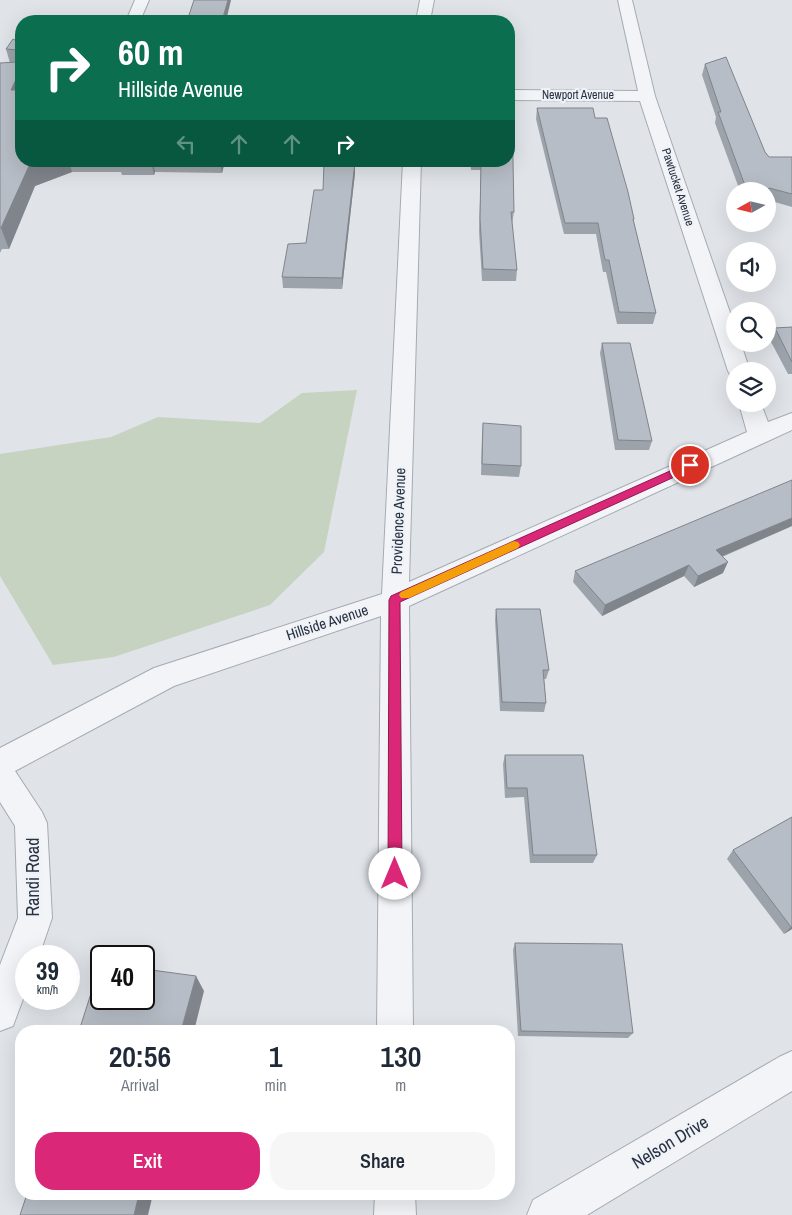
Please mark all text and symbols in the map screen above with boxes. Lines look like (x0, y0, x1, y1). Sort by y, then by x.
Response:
text: 60 m (118, 29, 183, 76)
icon: right (35, 35, 100, 100)
text: Hillside Avenue (118, 74, 243, 104)
street label: Newport Avenue (542, 87, 614, 103)
icon: left (172, 130, 200, 158)
icon: ahead (225, 130, 253, 158)
icon: ahead (278, 130, 306, 158)
icon: right (331, 130, 359, 158)
street label: Pawtucket Avenue (658, 146, 698, 228)
north arrow (726, 182, 776, 232)
map controls (726, 182, 776, 412)
button: sound (726, 242, 776, 292)
button: search (726, 302, 776, 352)
button: layers (726, 362, 776, 412)
pin (669, 444, 711, 486)
icon: arrive (676, 451, 704, 479)
street label: Providence Avenue (386, 467, 410, 575)
street label: Hillside Avenue (283, 599, 371, 645)
street label: Randi Road (20, 838, 45, 916)
position arrow (368, 847, 420, 899)
speed limit sign: 40 (90, 945, 155, 1010)
text: 39 (36, 954, 59, 988)
text: km/h (37, 982, 58, 998)
text: 20:56 (109, 1036, 171, 1076)
text: 1 (269, 1036, 283, 1076)
text: 130 (380, 1036, 421, 1076)
text: Arrival (121, 1074, 159, 1096)
text: min (265, 1074, 287, 1096)
text: m (395, 1074, 406, 1096)
street label: Nelson Drive (627, 1109, 713, 1175)
button: Exit (35, 1132, 260, 1190)
button: Share (270, 1132, 495, 1190)

